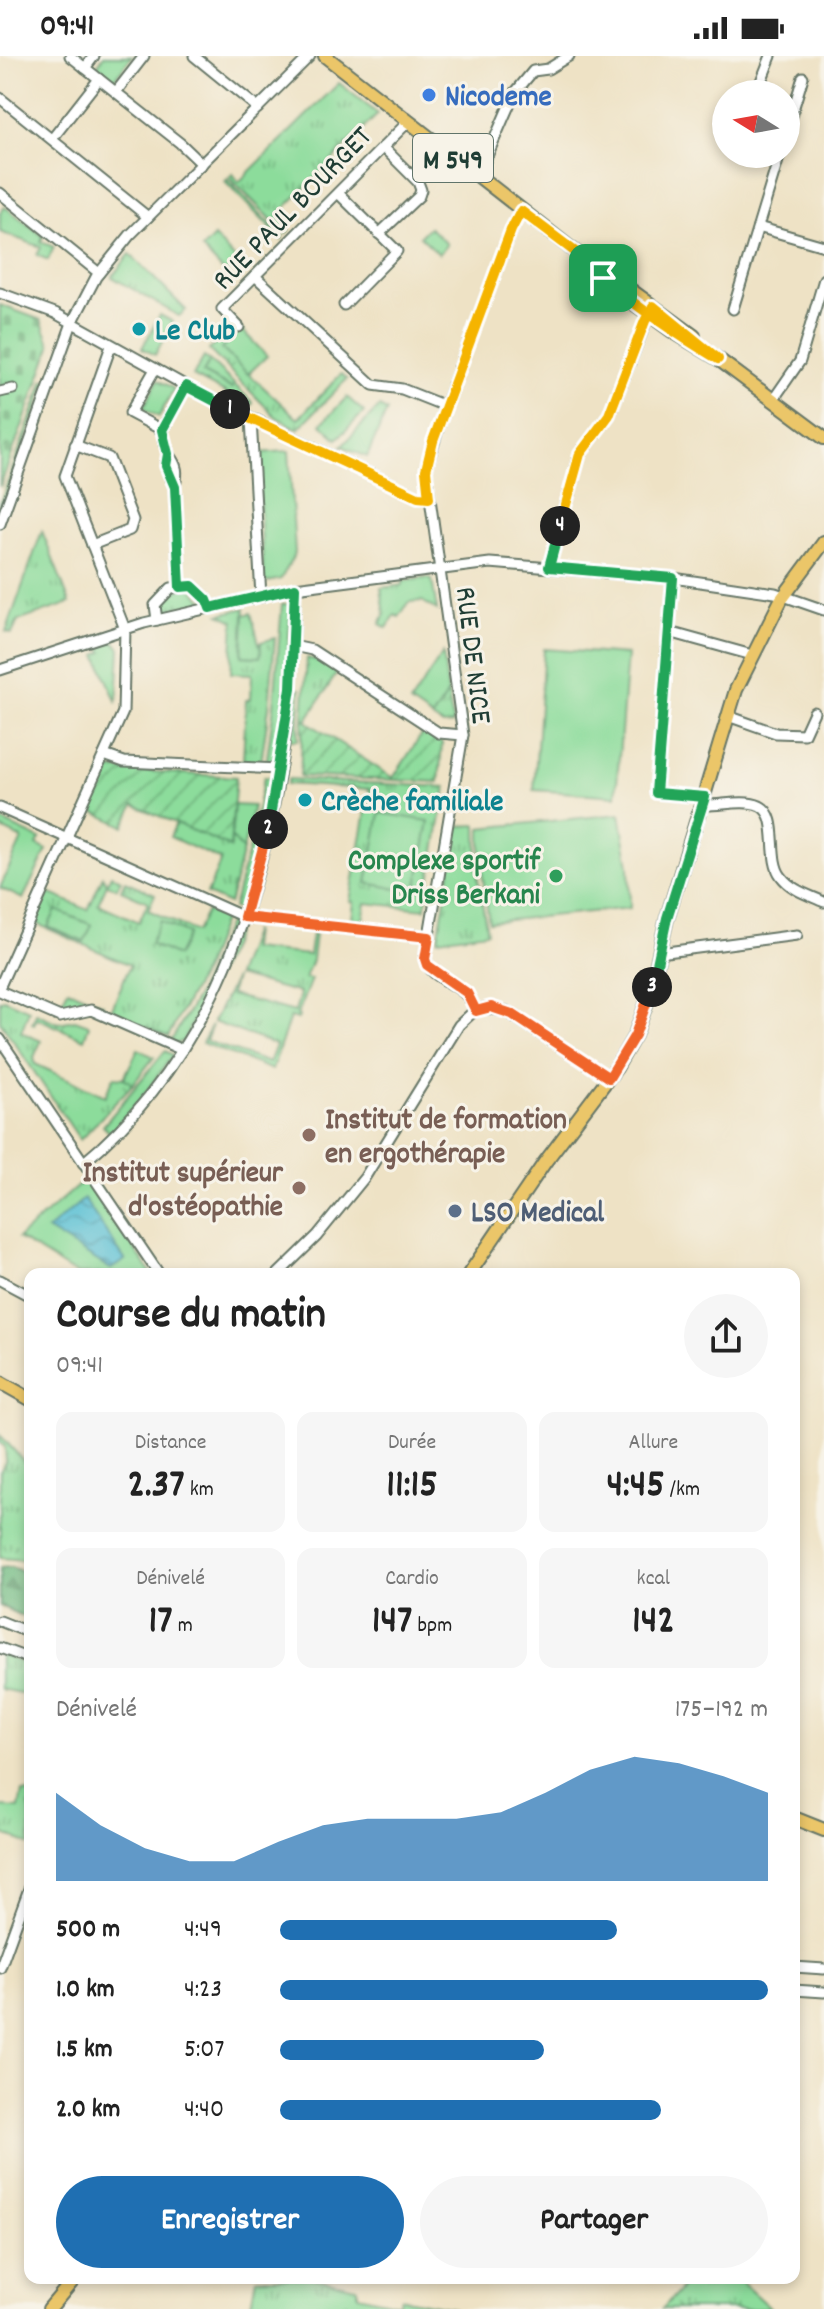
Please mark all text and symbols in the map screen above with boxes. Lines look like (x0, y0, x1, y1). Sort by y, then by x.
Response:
text: 09:41 (40, 7, 94, 50)
place label: Nicodeme (445, 78, 552, 121)
north arrow (712, 80, 800, 168)
map controls (712, 80, 800, 168)
marker: Nicodeme (420, 86, 438, 104)
street label: RUE PAUL BOURGET (204, 118, 384, 302)
road number: M 549 (413, 134, 493, 182)
pin (569, 244, 637, 312)
icon: arrive (581, 256, 625, 300)
place label: Le Club (155, 312, 235, 355)
marker: Le Club (130, 320, 148, 338)
pin: 1 (210, 389, 250, 429)
text: 1 (228, 393, 232, 424)
pin: 4 (540, 506, 580, 546)
text: 4 (555, 510, 565, 541)
street label: RUE DE NICE (441, 584, 500, 727)
place label: Crèche familiale (321, 783, 504, 826)
marker: Crèche familiale (296, 791, 314, 809)
pin: 2 (248, 809, 288, 849)
text: 2 (263, 813, 273, 844)
place label: Complexe sportif Driss Berkani (348, 842, 541, 919)
marker: Complexe sportif Driss Berkani (547, 867, 565, 885)
pin: 3 (632, 967, 672, 1007)
text: 3 (647, 971, 657, 1002)
place label: Institut de formation en ergothérapie (325, 1101, 567, 1178)
marker: Institut de formation en ergothérapie (300, 1126, 318, 1144)
place label: Institut supérieur d'ostéopathie (83, 1154, 284, 1231)
marker: Institut supérieur d'ostéopathie (290, 1179, 308, 1197)
place label: LSO Medical (471, 1194, 605, 1237)
marker: LSO Medical (446, 1202, 464, 1220)
text: Course du matin (56, 1286, 326, 1349)
button: share (684, 1294, 768, 1378)
text: 09:41 (56, 1348, 103, 1385)
text: Distance (135, 1428, 207, 1459)
text: Durée (388, 1428, 436, 1459)
text: Allure (628, 1428, 678, 1459)
text: 2.37 (127, 1459, 185, 1516)
text: 11:15 (386, 1459, 438, 1516)
text: 4:45 (606, 1459, 665, 1516)
text: km (185, 1475, 214, 1506)
text: /km (665, 1475, 700, 1506)
text: Dénivelé (136, 1564, 205, 1595)
text: Cardio (385, 1564, 439, 1595)
text: kcal (637, 1564, 670, 1595)
text: 17 (149, 1595, 173, 1652)
text: 147 (372, 1595, 412, 1652)
text: 142 (632, 1595, 675, 1652)
text: m (173, 1611, 193, 1642)
text: bpm (412, 1611, 452, 1642)
text: Dénivelé (56, 1692, 137, 1729)
text: 175–192 m (675, 1692, 768, 1729)
text: 500 m (56, 1912, 120, 1949)
text: 4:49 (184, 1912, 222, 1949)
text: 1.0 km (56, 1972, 115, 2009)
text: 4:23 (184, 1972, 222, 2009)
text: 1.5 km (56, 2032, 113, 2069)
text: 5:07 (184, 2032, 224, 2069)
text: 2.0 km (56, 2092, 120, 2129)
text: 4:40 (184, 2092, 224, 2129)
button: Enregistrer (56, 2176, 404, 2268)
button: Partager (420, 2176, 768, 2268)

